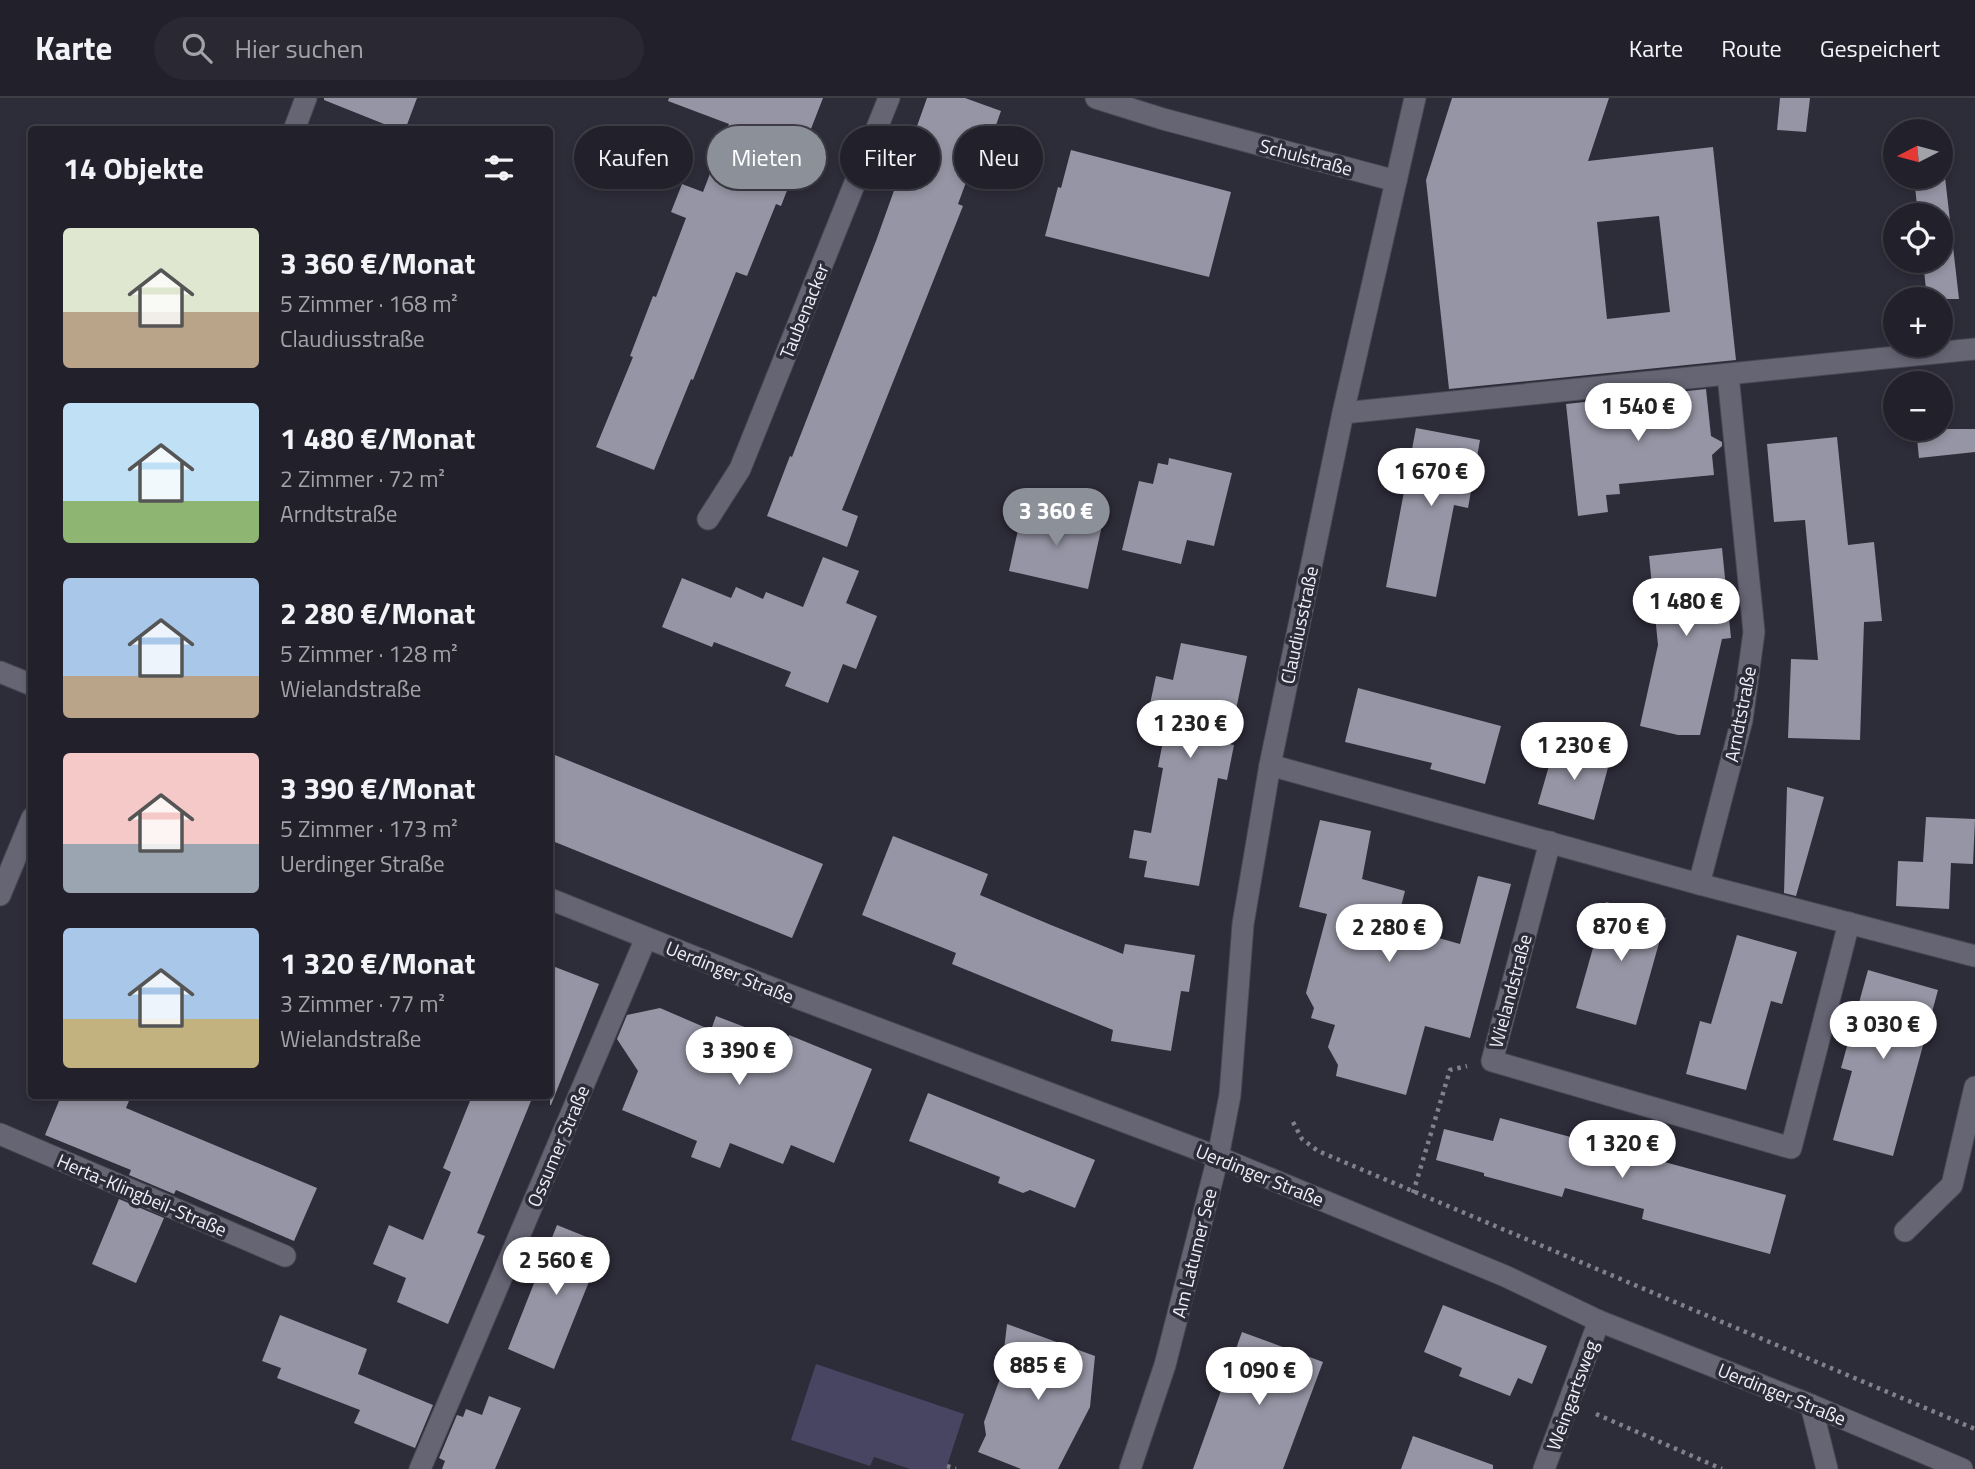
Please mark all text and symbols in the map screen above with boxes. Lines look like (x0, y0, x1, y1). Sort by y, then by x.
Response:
search box (154, 17, 644, 80)
text: Karte (35, 23, 112, 73)
icon: search (178, 29, 216, 67)
text: Hier suchen (234, 29, 364, 68)
text: Karte (1629, 30, 1683, 66)
text: Route (1721, 30, 1782, 66)
text: Gespeichert (1820, 30, 1940, 66)
north arrow (1883, 119, 1953, 189)
map controls (1883, 119, 1953, 441)
chip: Kaufen (574, 126, 693, 189)
chip: Mieten (707, 126, 826, 189)
chip: Filter (840, 126, 940, 189)
chip: Neu (954, 126, 1043, 189)
street label: Schulstraße (1256, 130, 1356, 183)
text: 14 Objekte (63, 145, 204, 191)
icon: filters (480, 149, 518, 187)
button: locate (1883, 203, 1953, 273)
text: 3 360 €/Monat (280, 240, 476, 286)
icon: home (119, 256, 203, 340)
street label: Taubenacker (771, 258, 836, 363)
text: 5 Zimmer · 168 m² (280, 286, 458, 321)
button: + (1883, 287, 1953, 357)
text: Claudiusstraße (280, 321, 425, 356)
button: − (1883, 371, 1953, 441)
pin: 1 540 € (1573, 384, 1703, 443)
text: 1 540 € (1601, 388, 1675, 423)
text: 1 480 €/Monat (280, 415, 476, 461)
icon: home (119, 431, 203, 515)
pin: 1 670 € (1366, 448, 1496, 508)
text: 1 670 € (1394, 453, 1468, 488)
text: 2 Zimmer · 72 m² (280, 461, 445, 496)
pin: 3 360 € (991, 489, 1121, 548)
text: 3 360 € (1019, 493, 1093, 528)
text: Arndtstraße (280, 496, 397, 531)
street label: Claudiusstraße (1272, 563, 1325, 686)
pin: 1 480 € (1621, 578, 1751, 638)
text: 1 480 € (1649, 583, 1723, 618)
text: 2 280 €/Monat (280, 590, 476, 636)
icon: home (119, 606, 203, 690)
text: 5 Zimmer · 128 m² (280, 636, 458, 671)
street label: Arndtstraße (1716, 664, 1763, 764)
text: Wielandstraße (280, 671, 421, 706)
pin: 1 230 € (1125, 700, 1255, 760)
text: 1 230 € (1153, 705, 1227, 740)
pin: 1 230 € (1509, 722, 1639, 782)
text: 1 230 € (1537, 727, 1611, 762)
text: 3 390 €/Monat (280, 765, 476, 811)
icon: home (119, 781, 203, 865)
text: 5 Zimmer · 173 m² (280, 811, 458, 846)
text: Uerdinger Straße (280, 846, 445, 881)
pin: 2 280 € (1324, 904, 1454, 964)
pin: 870 € (1572, 904, 1670, 963)
text: 870 € (1593, 908, 1649, 943)
text: 2 280 € (1352, 909, 1426, 944)
street label: Wielandstraße (1480, 931, 1539, 1051)
street label: Uerdinger Straße (662, 933, 799, 1010)
text: 1 320 €/Monat (280, 940, 476, 986)
icon: home (119, 956, 203, 1040)
text: 3 Zimmer · 77 m² (280, 986, 445, 1021)
pin: 3 030 € (1818, 1002, 1948, 1061)
text: 3 030 € (1846, 1006, 1920, 1041)
text: Wielandstraße (280, 1021, 421, 1056)
pin: 3 390 € (674, 1028, 804, 1087)
text: 3 390 € (702, 1032, 776, 1067)
street label: Ossumer Straße (519, 1080, 596, 1211)
pin: 1 320 € (1557, 1121, 1687, 1180)
text: 1 320 € (1585, 1125, 1659, 1160)
street label: Uerdinger Straße (1192, 1136, 1329, 1213)
street label: Herta-Klingbeil-Straße (53, 1146, 232, 1243)
street label: Am Latumer See (1163, 1185, 1224, 1321)
pin: 2 560 € (491, 1238, 621, 1297)
text: 2 560 € (519, 1242, 593, 1277)
street label: Weingartsweg (1538, 1335, 1605, 1454)
pin: 885 € (989, 1342, 1087, 1402)
text: 885 € (1010, 1347, 1066, 1382)
pin: 1 090 € (1194, 1348, 1324, 1407)
text: 1 090 € (1222, 1352, 1296, 1387)
street label: Uerdinger Straße (1714, 1355, 1851, 1432)

